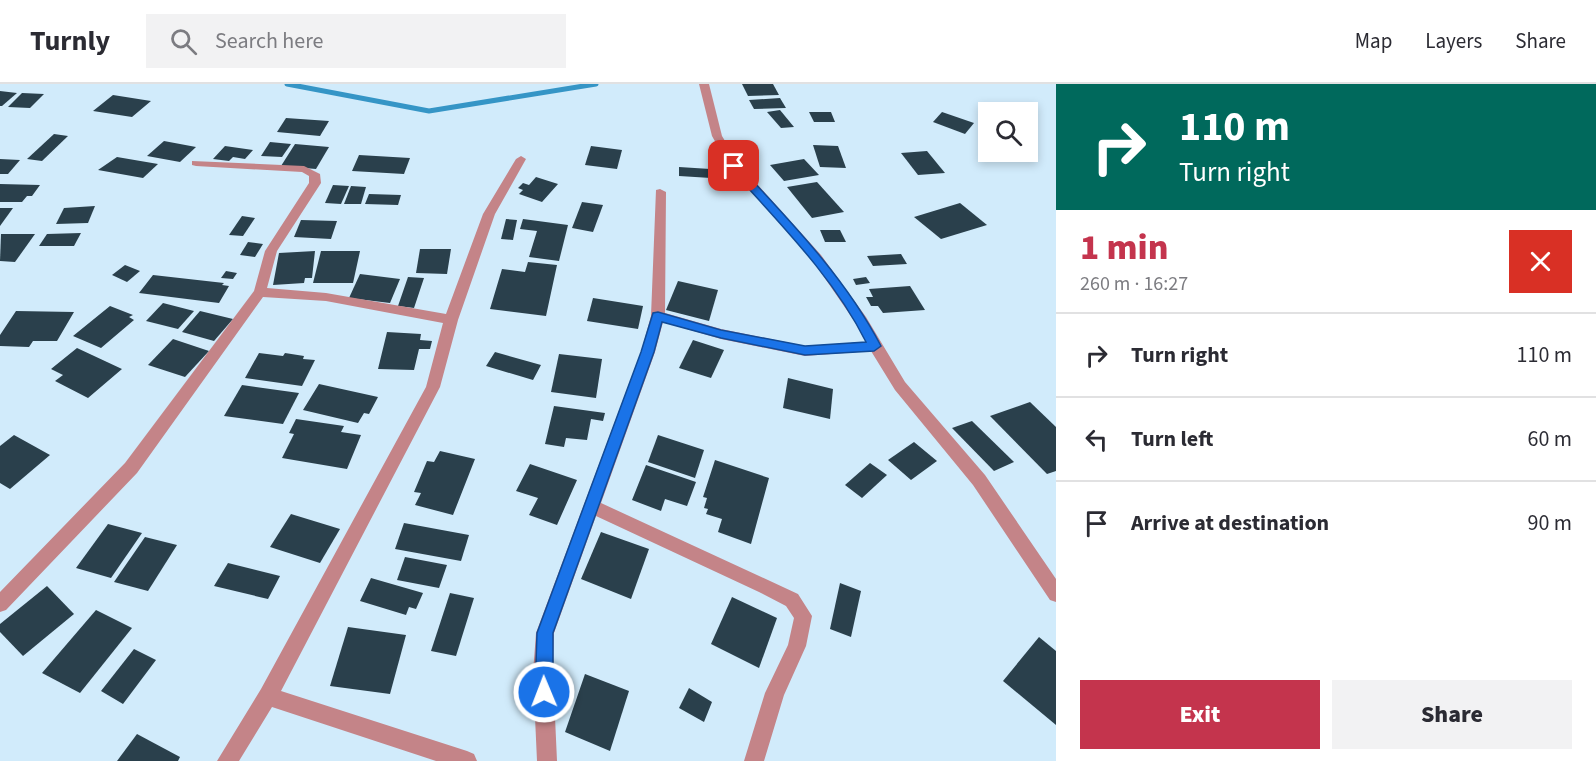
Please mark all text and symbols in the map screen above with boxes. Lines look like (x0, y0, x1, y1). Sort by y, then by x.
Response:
search box (146, 14, 566, 68)
text: Turnly (30, 21, 110, 61)
icon: search (167, 25, 200, 58)
text: Search here (215, 25, 324, 57)
text: Map (1355, 26, 1392, 56)
text: Layers (1425, 26, 1482, 56)
text: Share (1515, 26, 1566, 56)
text: 110 m (1179, 97, 1290, 157)
map controls (978, 102, 1038, 162)
button: search (978, 102, 1038, 162)
icon: right (1080, 108, 1158, 186)
pin (708, 140, 759, 191)
icon: arrive (717, 149, 750, 182)
text: Turn right (1179, 153, 1290, 192)
text: 1 min (1080, 222, 1168, 273)
button: close (1509, 230, 1572, 293)
text: 260 m · 16:27 (1080, 270, 1188, 298)
icon: right (1080, 339, 1113, 372)
text: Turn right (1131, 339, 1228, 371)
text: 110 m (1517, 339, 1572, 371)
icon: left (1080, 423, 1113, 456)
text: Turn left (1131, 423, 1213, 455)
text: 60 m (1527, 423, 1572, 455)
icon: arrive (1080, 507, 1113, 540)
text: Arrive at destination (1131, 507, 1329, 539)
text: 90 m (1527, 507, 1572, 539)
position arrow (512, 660, 576, 724)
button: Exit (1080, 680, 1320, 749)
button: Share (1332, 680, 1572, 749)

